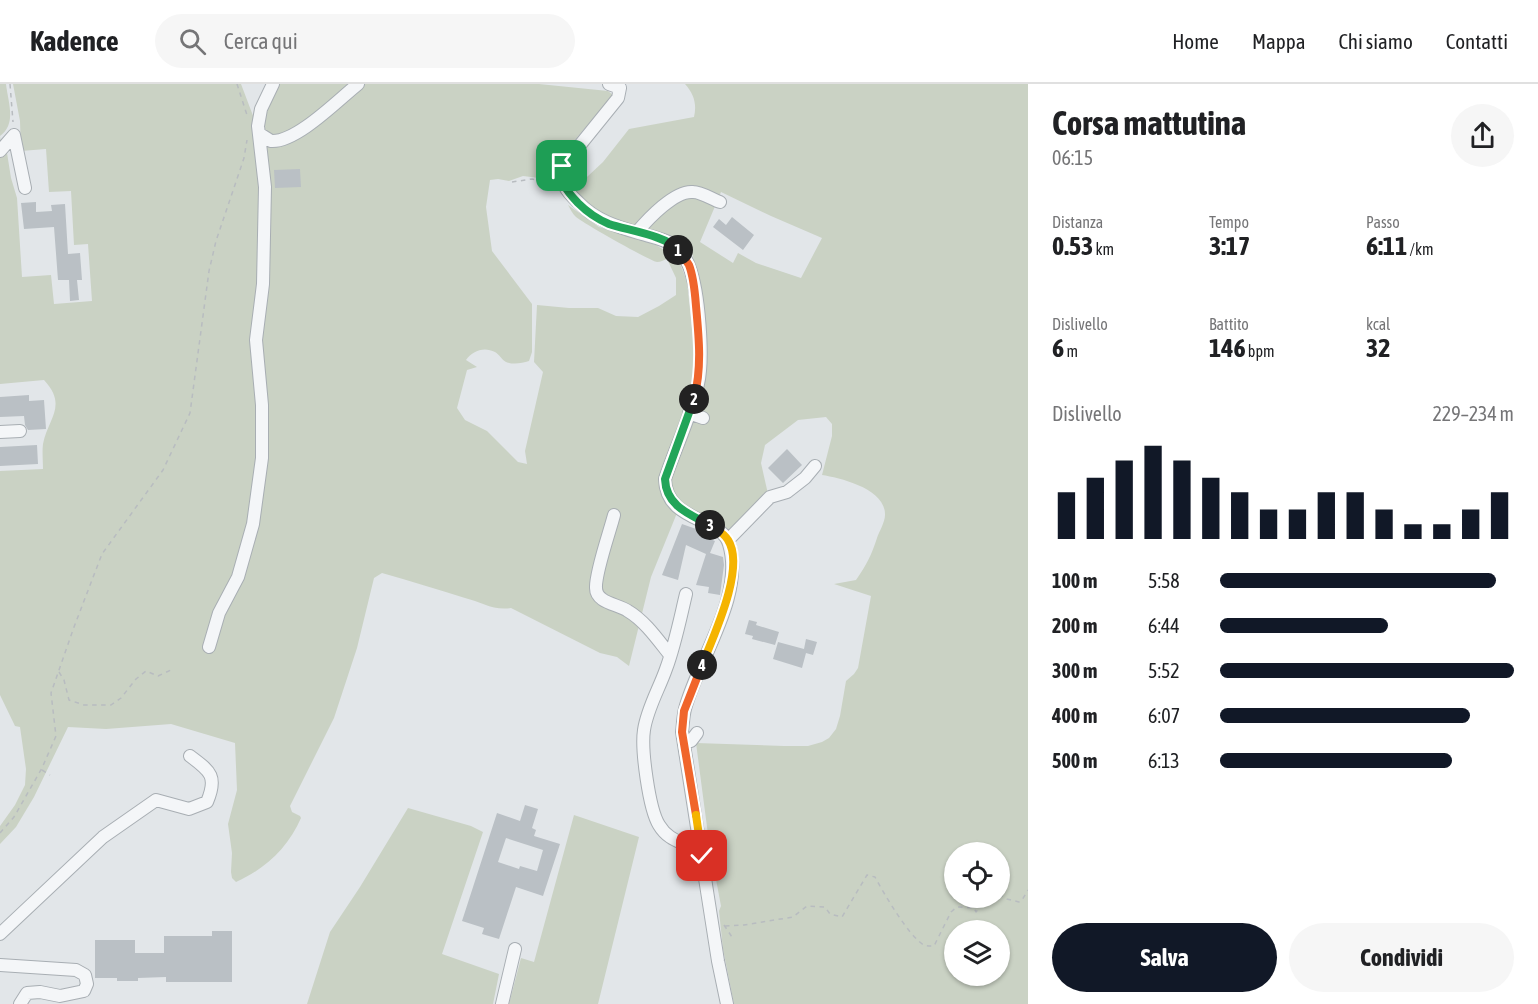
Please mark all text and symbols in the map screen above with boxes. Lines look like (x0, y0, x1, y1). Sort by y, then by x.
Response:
search box (155, 14, 575, 68)
text: Kadence (30, 25, 119, 57)
icon: search (176, 25, 209, 58)
text: Cerca qui (224, 28, 298, 54)
text: Home (1172, 29, 1219, 53)
text: Mappa (1252, 29, 1305, 53)
text: Chi siamo (1338, 29, 1413, 53)
text: Contatti (1446, 29, 1508, 53)
text: Corsa mattutina (1052, 104, 1246, 142)
button: share (1451, 104, 1514, 167)
pin (536, 140, 587, 191)
text: 06:15 (1052, 146, 1093, 169)
icon: arrive (545, 149, 578, 182)
text: Distanza (1052, 213, 1103, 231)
text: Tempo (1209, 213, 1249, 231)
text: Passo (1366, 213, 1400, 231)
text: 0.53 (1052, 231, 1093, 261)
text: 3:17 (1209, 231, 1250, 261)
text: 6:11 (1366, 231, 1407, 261)
pin: 1 (663, 235, 693, 265)
text: km (1093, 240, 1114, 258)
text: /km (1407, 240, 1433, 258)
text: 1 (674, 241, 682, 259)
text: Dislivello (1052, 315, 1108, 333)
text: Battito (1209, 315, 1249, 333)
text: kcal (1366, 315, 1390, 333)
text: 6 (1052, 333, 1064, 363)
text: 146 (1209, 333, 1246, 363)
text: 32 (1366, 333, 1390, 363)
text: m (1064, 342, 1078, 360)
text: bpm (1246, 342, 1275, 360)
pin: 2 (679, 384, 709, 414)
text: 2 (690, 390, 698, 408)
text: Dislivello (1052, 402, 1122, 425)
text: 229–234 m (1432, 402, 1514, 425)
pin: 3 (695, 510, 725, 540)
text: 3 (706, 516, 714, 534)
text: 100 m (1052, 569, 1097, 592)
text: 5:58 (1148, 569, 1180, 592)
text: 200 m (1052, 614, 1097, 637)
text: 6:44 (1148, 614, 1180, 637)
pin: 4 (687, 650, 717, 680)
text: 4 (698, 656, 706, 674)
text: 300 m (1052, 659, 1097, 682)
text: 5:52 (1148, 659, 1180, 682)
text: 400 m (1052, 704, 1097, 727)
text: 6:07 (1148, 704, 1180, 727)
text: 500 m (1052, 749, 1097, 772)
text: 6:13 (1148, 749, 1180, 772)
pin (676, 830, 727, 881)
icon: check (685, 839, 718, 872)
map controls (944, 842, 1010, 986)
button: locate (944, 842, 1010, 908)
button: layers (944, 920, 1010, 986)
button: Salva (1052, 923, 1277, 992)
button: Condividi (1289, 923, 1514, 992)

